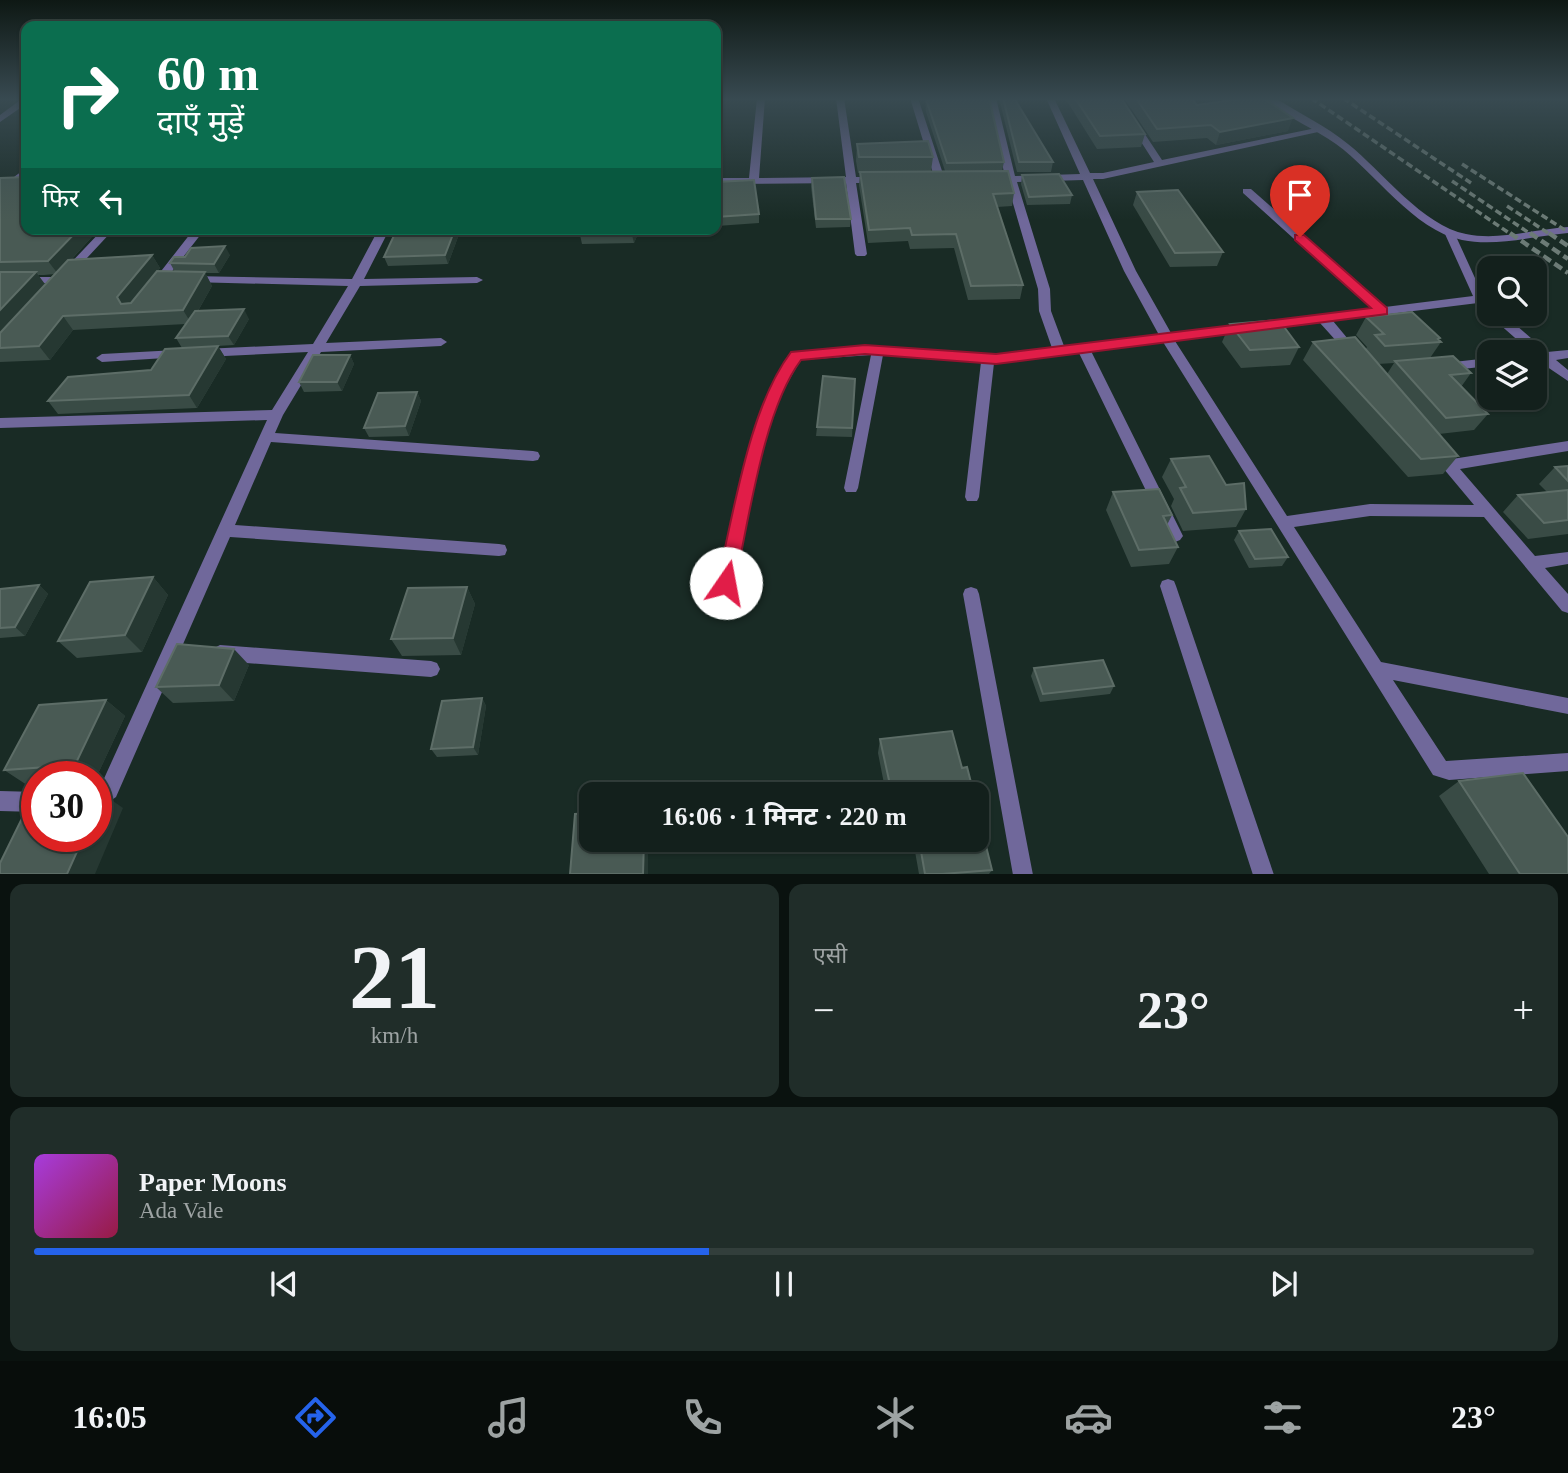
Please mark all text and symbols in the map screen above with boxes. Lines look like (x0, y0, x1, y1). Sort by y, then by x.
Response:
text: 60 m (157, 46, 259, 101)
icon: right (42, 49, 133, 140)
text: दाएँ मुड़ें (157, 104, 244, 140)
pin (1270, 165, 1330, 237)
icon: arrive (1281, 176, 1319, 214)
icon: left (93, 182, 131, 220)
text: फिर (42, 184, 79, 213)
map controls (1477, 256, 1547, 410)
button: search (1477, 256, 1547, 326)
button: layers (1477, 340, 1547, 410)
position arrow (689, 546, 763, 620)
speed limit sign: 30 (21, 761, 112, 852)
text: 16:06 · 1 मिनट · 220 m (661, 802, 907, 831)
text: 21 (349, 927, 440, 1028)
text: एसी (813, 943, 847, 968)
text: 23° (1137, 982, 1210, 1039)
text: − (813, 989, 834, 1031)
text: + (1513, 989, 1534, 1031)
text: km/h (371, 1023, 418, 1048)
text: Paper Moons (139, 1168, 287, 1197)
text: Ada Vale (139, 1198, 224, 1223)
icon: previous (265, 1265, 303, 1303)
icon: pause (765, 1265, 803, 1303)
icon: next (1265, 1265, 1303, 1303)
icon: directions (291, 1393, 340, 1442)
icon: music (484, 1393, 533, 1442)
icon: phone (678, 1393, 727, 1442)
icon: climate (871, 1393, 920, 1442)
icon: car (1064, 1393, 1113, 1442)
icon: filters (1258, 1393, 1307, 1442)
text: 16:05 (72, 1399, 147, 1435)
text: 23° (1451, 1399, 1496, 1435)

